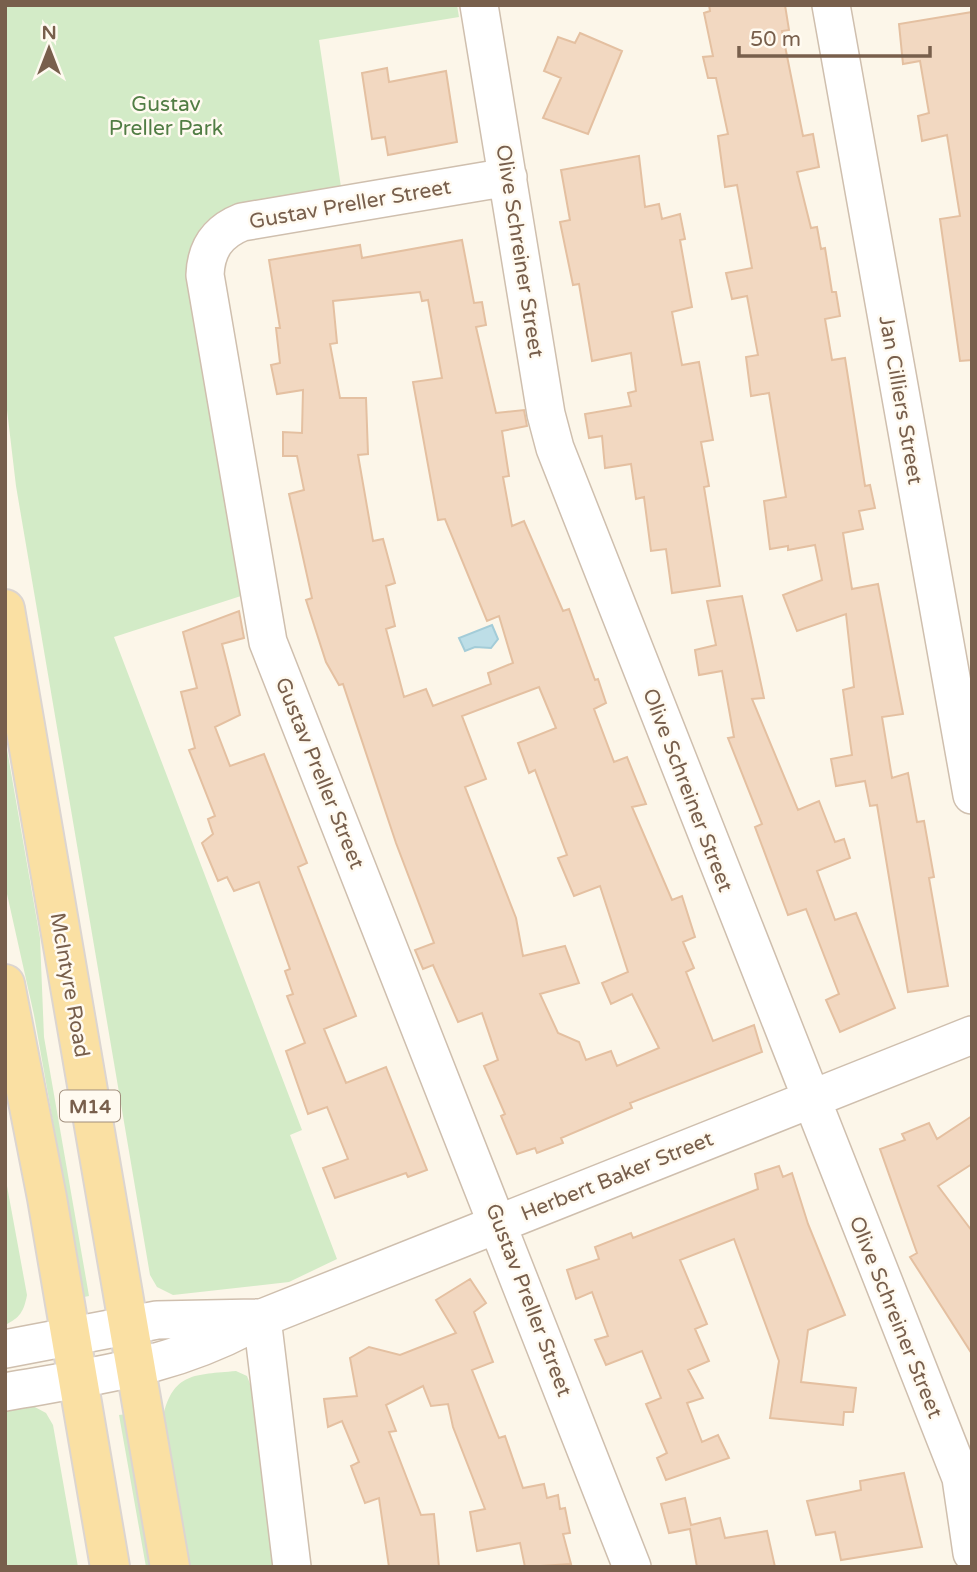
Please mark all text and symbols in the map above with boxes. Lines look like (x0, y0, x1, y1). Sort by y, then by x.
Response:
north arrow (14, 14, 84, 84)
scale bar (739, 14, 930, 58)
text: N (41, 22, 57, 44)
text: 50 m (750, 27, 801, 52)
park label: Gustav Preller Park (109, 92, 223, 141)
street label: Olive Schreiner Street (490, 143, 549, 360)
street label: Gustav Preller Street (247, 174, 453, 235)
street label: Jan Cilliers Street (873, 314, 928, 486)
street label: Gustav Preller Street (270, 674, 369, 873)
street label: Olive Schreiner Street (637, 685, 738, 895)
street label: McIntyre Road (44, 911, 95, 1059)
road number: M14 (60, 1090, 120, 1122)
street label: Herbert Baker Street (517, 1126, 717, 1226)
street label: Gustav Preller Street (480, 1200, 577, 1400)
street label: Olive Schreiner Street (844, 1213, 948, 1422)

